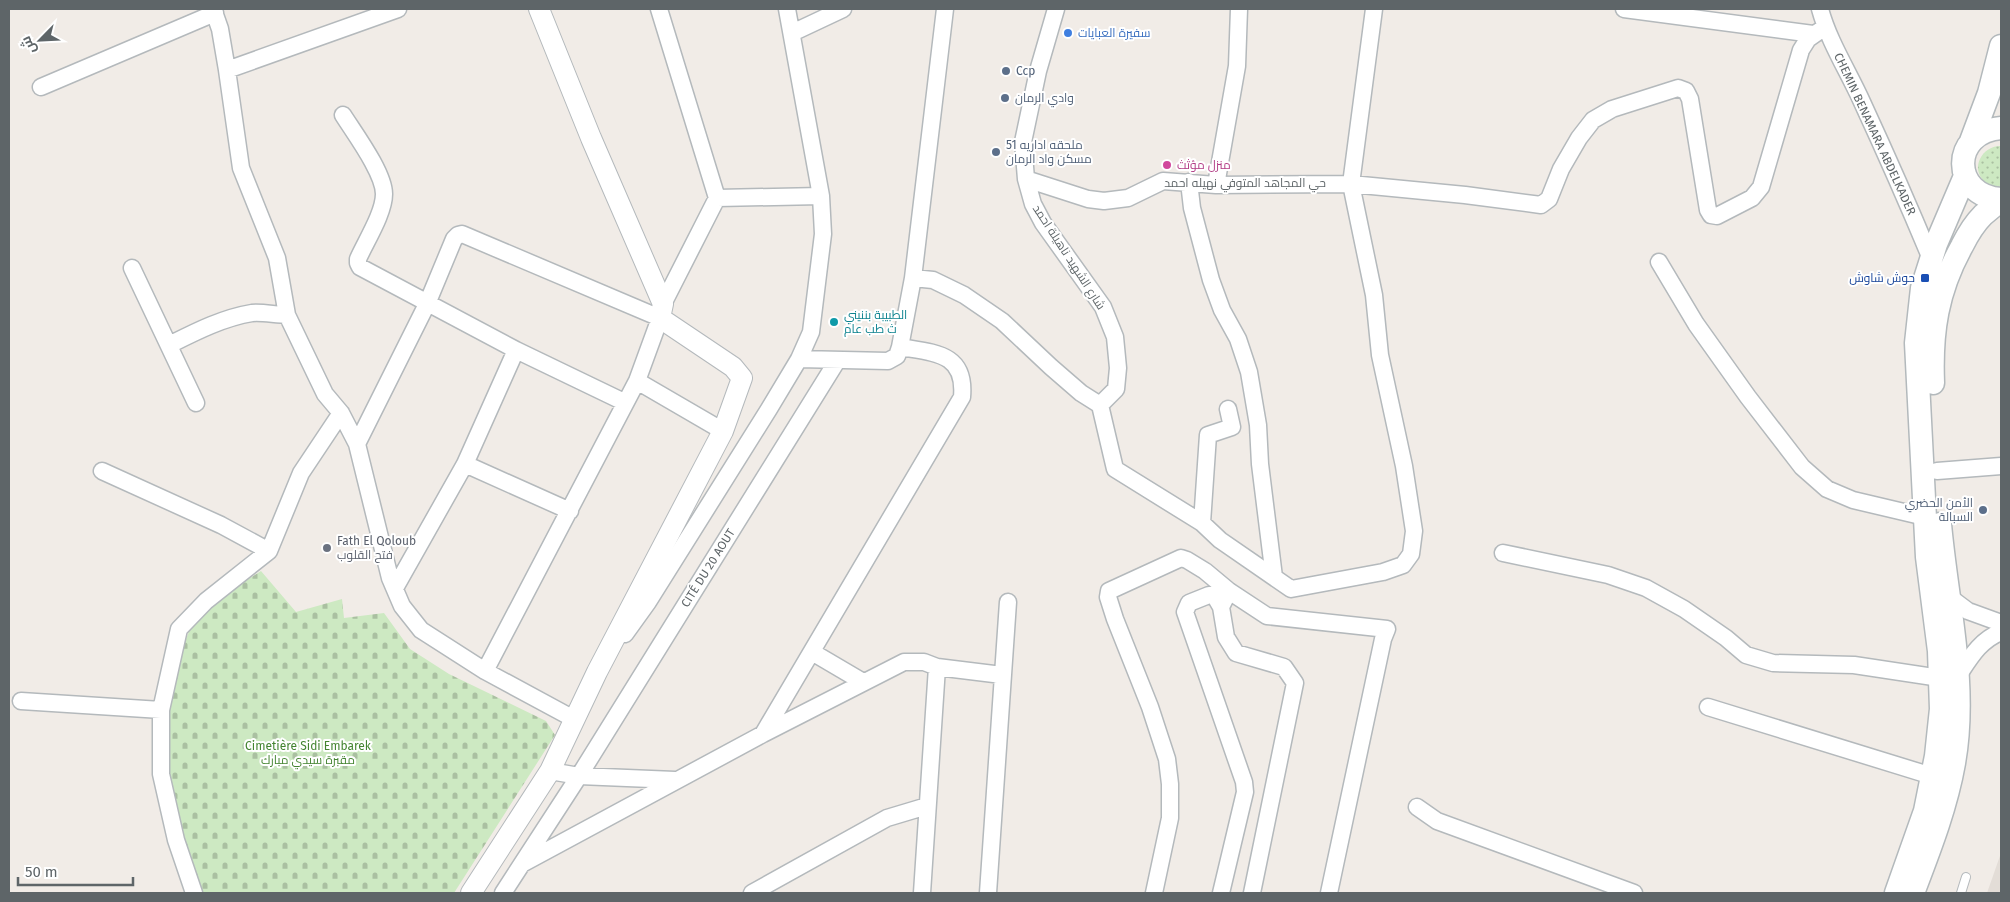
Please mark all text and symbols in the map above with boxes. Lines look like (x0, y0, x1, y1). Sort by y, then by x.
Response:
north arrow (15, 15, 65, 65)
place label: سفيرة العبايات (1078, 26, 1150, 40)
marker: سفيرة العبايات (1062, 27, 1074, 39)
text: ش (17, 33, 40, 57)
street label: CHEMIN BENAMARA ABDELKADER (1831, 51, 1919, 217)
place label: Ccp (1016, 64, 1035, 78)
marker: Ccp (1000, 65, 1012, 77)
place label: وادي الرمان (1015, 91, 1074, 108)
marker: وادي الرمان (999, 92, 1011, 104)
place label: ملحقه اداريه 51 مسكن واد الرمان (1006, 138, 1092, 166)
marker: ملحقه اداريه 51 مسكن واد الرمان (990, 146, 1002, 158)
place label: منزل مؤثث (1177, 158, 1231, 172)
marker: منزل مؤثث (1161, 159, 1173, 171)
street label: حي المجاهد المتوفي نهيله احمد (1164, 176, 1326, 193)
street label: شارع الشهيد ناهيلة احمد (1029, 202, 1108, 313)
place label: حوش شاوش (1849, 271, 1915, 285)
marker: حوش شاوش (1919, 272, 1931, 284)
place label: الطبيبة بننيني ث طب عام (844, 308, 907, 337)
marker: الطبيبة بننيني ث طب عام (828, 316, 840, 328)
place label: الأمن الحضري السبالة (1905, 496, 1973, 524)
marker: الأمن الحضري السبالة (1977, 504, 1989, 516)
street label: CITÉ DU 20 AOUT (677, 525, 738, 610)
place label: Fath El Qoloub فتح القلوب (337, 534, 416, 563)
marker: Fath El Qoloub فتح القلوب (321, 542, 333, 554)
park label: Cimetière Sidi Embarek مقبرة سيدي مبارك (245, 739, 372, 770)
scale bar (18, 854, 132, 886)
text: 50 m (25, 863, 58, 881)

